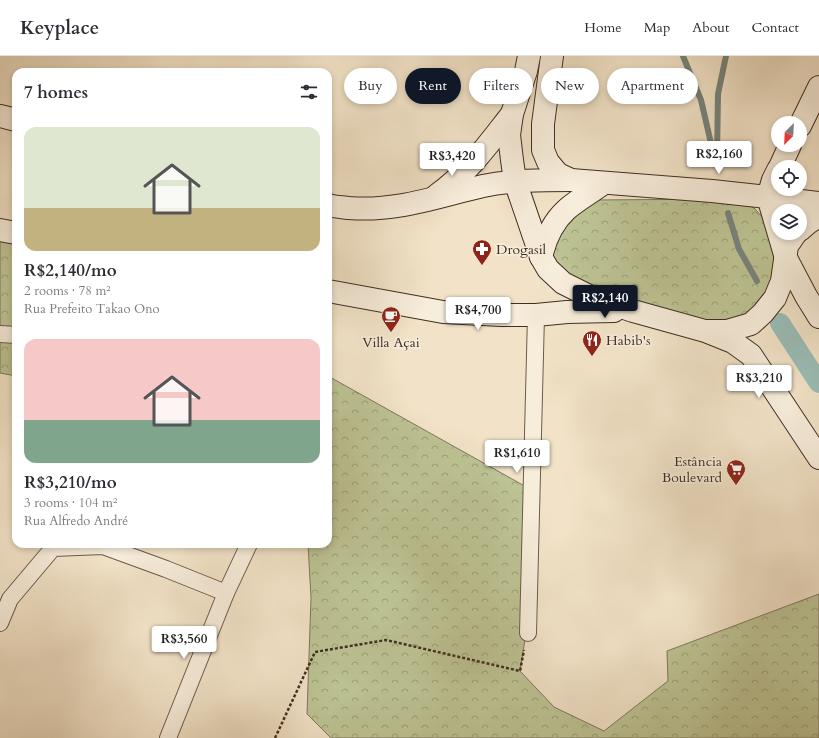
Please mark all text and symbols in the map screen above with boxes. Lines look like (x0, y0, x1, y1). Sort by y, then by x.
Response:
text: Keyplace (20, 15, 99, 41)
text: Home (584, 18, 622, 37)
text: Map (644, 18, 670, 37)
text: About (692, 18, 729, 37)
text: Contact (751, 18, 799, 37)
chip: Buy (344, 68, 397, 104)
chip: Rent (405, 68, 461, 104)
chip: Filters (469, 68, 533, 104)
chip: New (541, 68, 599, 104)
chip: Apartment (607, 68, 698, 104)
text: 7 homes (24, 81, 88, 104)
icon: filters (298, 81, 320, 103)
north arrow (771, 116, 807, 152)
map controls (771, 116, 807, 240)
pin: R$2,160 (682, 141, 756, 175)
pin: R$3,420 (415, 143, 489, 177)
text: R$2,160 (696, 145, 742, 163)
text: R$3,420 (429, 147, 475, 165)
icon: home (136, 153, 208, 225)
button: locate (771, 160, 807, 196)
button: layers (771, 204, 807, 240)
pharmacy icon: Drogasil (471, 238, 493, 266)
place label: Drogasil (496, 240, 547, 259)
text: R$2,140/mo (24, 259, 117, 282)
text: 2 rooms · 78 m² (24, 282, 111, 300)
pin: R$2,140 (568, 285, 642, 319)
text: R$2,140 (582, 289, 628, 307)
pin: R$4,700 (441, 297, 515, 331)
text: Rua Prefeito Takao Ono (24, 300, 160, 318)
text: R$4,700 (455, 301, 501, 319)
cafe icon: Villa Açai (380, 305, 402, 333)
restaurant icon: Habib's (581, 329, 603, 357)
place label: Habib's (606, 331, 651, 350)
place label: Villa Açai (362, 333, 420, 352)
icon: home (136, 365, 208, 437)
pin: R$3,210 (722, 365, 796, 399)
text: R$3,210 (736, 369, 782, 387)
pin: R$1,610 (480, 440, 554, 474)
text: R$1,610 (494, 444, 540, 462)
place label: Estância Boulevard (662, 452, 723, 487)
supermarket icon: Estância Boulevard (725, 458, 747, 486)
text: R$3,210/mo (24, 471, 117, 494)
text: 3 rooms · 104 m² (24, 494, 117, 512)
text: Rua Alfredo André (24, 512, 128, 530)
pin: R$3,560 (147, 626, 221, 660)
text: R$3,560 (161, 630, 207, 648)

